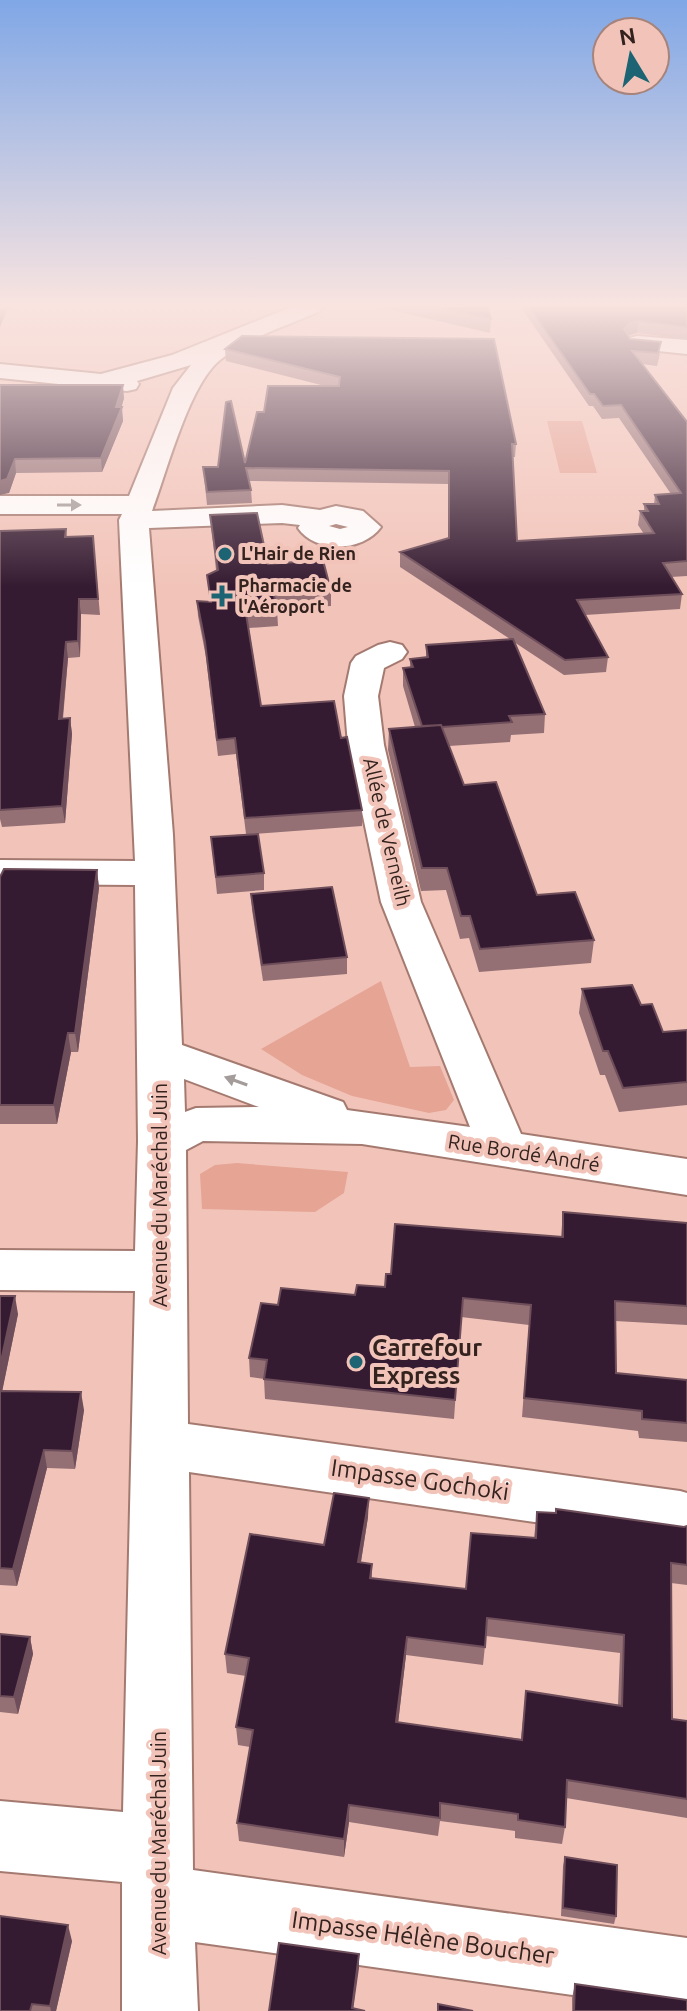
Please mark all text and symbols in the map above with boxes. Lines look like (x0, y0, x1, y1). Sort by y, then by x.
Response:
north arrow (591, 16, 671, 96)
text: N (617, 22, 638, 50)
one-way arrow (57, 499, 82, 511)
place label: L'Hair de Rien (241, 543, 356, 563)
marker: L'Hair de Rien (216, 545, 234, 563)
place label: Pharmacie de l'Aéroport (238, 575, 352, 616)
marker: Pharmacie de l'Aéroport (213, 587, 231, 605)
street label: Allée de Verneilh (359, 755, 416, 909)
one-way arrow (224, 1074, 248, 1087)
street label: Avenue du Maréchal Juin (148, 1083, 171, 1307)
street label: Rue Bordé André (446, 1129, 602, 1176)
place label: Carrefour Express (372, 1334, 482, 1389)
marker: Carrefour Express (347, 1353, 365, 1371)
street label: Impasse Gochoki (329, 1454, 511, 1505)
street label: Avenue du Maréchal Juin (147, 1731, 170, 1955)
street label: Impasse Hélène Boucher (290, 1906, 556, 1969)

